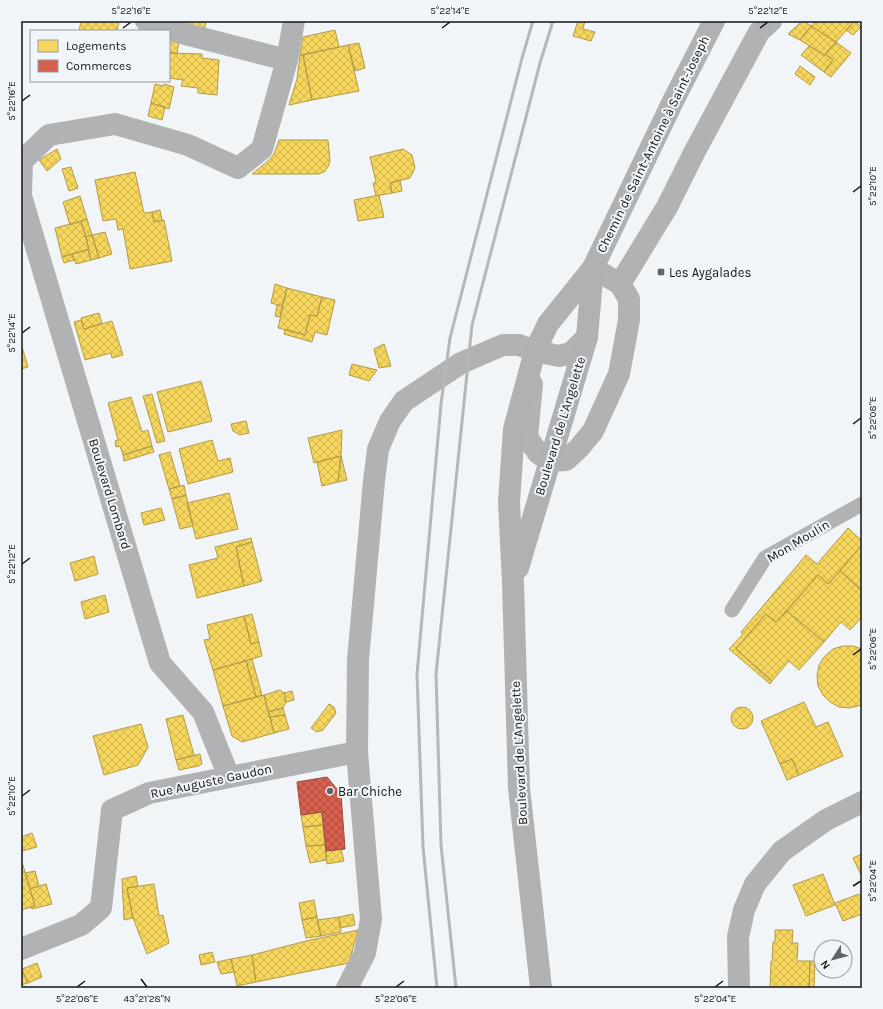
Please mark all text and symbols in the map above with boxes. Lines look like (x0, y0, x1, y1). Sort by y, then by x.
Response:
text: 5°22'16"E (111, 5, 151, 17)
text: 5°22'14"E (430, 5, 470, 17)
text: 5°22'12"E (748, 5, 788, 17)
legend (30, 30, 170, 82)
street label: Chemin de Saint-Antoine à Saint-Joseph (594, 33, 712, 255)
text: Logements (66, 39, 127, 53)
text: Commerces (66, 59, 132, 73)
text: 5°22'16"E (6, 81, 18, 121)
text: 5°22'10"E (867, 166, 879, 206)
place label: Les Aygalades (669, 265, 751, 280)
marker: Les Aygalades (656, 267, 666, 277)
text: 5°22'14"E (6, 313, 18, 353)
street label: Boulevard de L'Angelette (532, 355, 588, 497)
text: 5°22'08"E (867, 397, 879, 439)
street label: Boulevard Lombard (86, 437, 134, 551)
street label: Mon Moulin (764, 516, 832, 566)
text: 5°22'12"E (6, 544, 18, 584)
text: 5°22'06"E (867, 628, 879, 670)
street label: Boulevard de L'Angelette (508, 680, 530, 825)
street label: Rue Auguste Gaudon (149, 761, 273, 801)
text: 5°22'10"E (6, 776, 18, 816)
place label: Bar Chiche (338, 784, 402, 799)
marker: Bar Chiche (325, 786, 335, 796)
text: 5°22'04"E (867, 860, 879, 902)
north arrow (813, 939, 853, 979)
text: N (818, 958, 833, 972)
text: 5°22'08"E (56, 993, 98, 1005)
text: 43°21'28"N (123, 993, 171, 1005)
text: 5°22'06"E (375, 993, 417, 1005)
text: 5°22'04"E (694, 993, 736, 1005)

